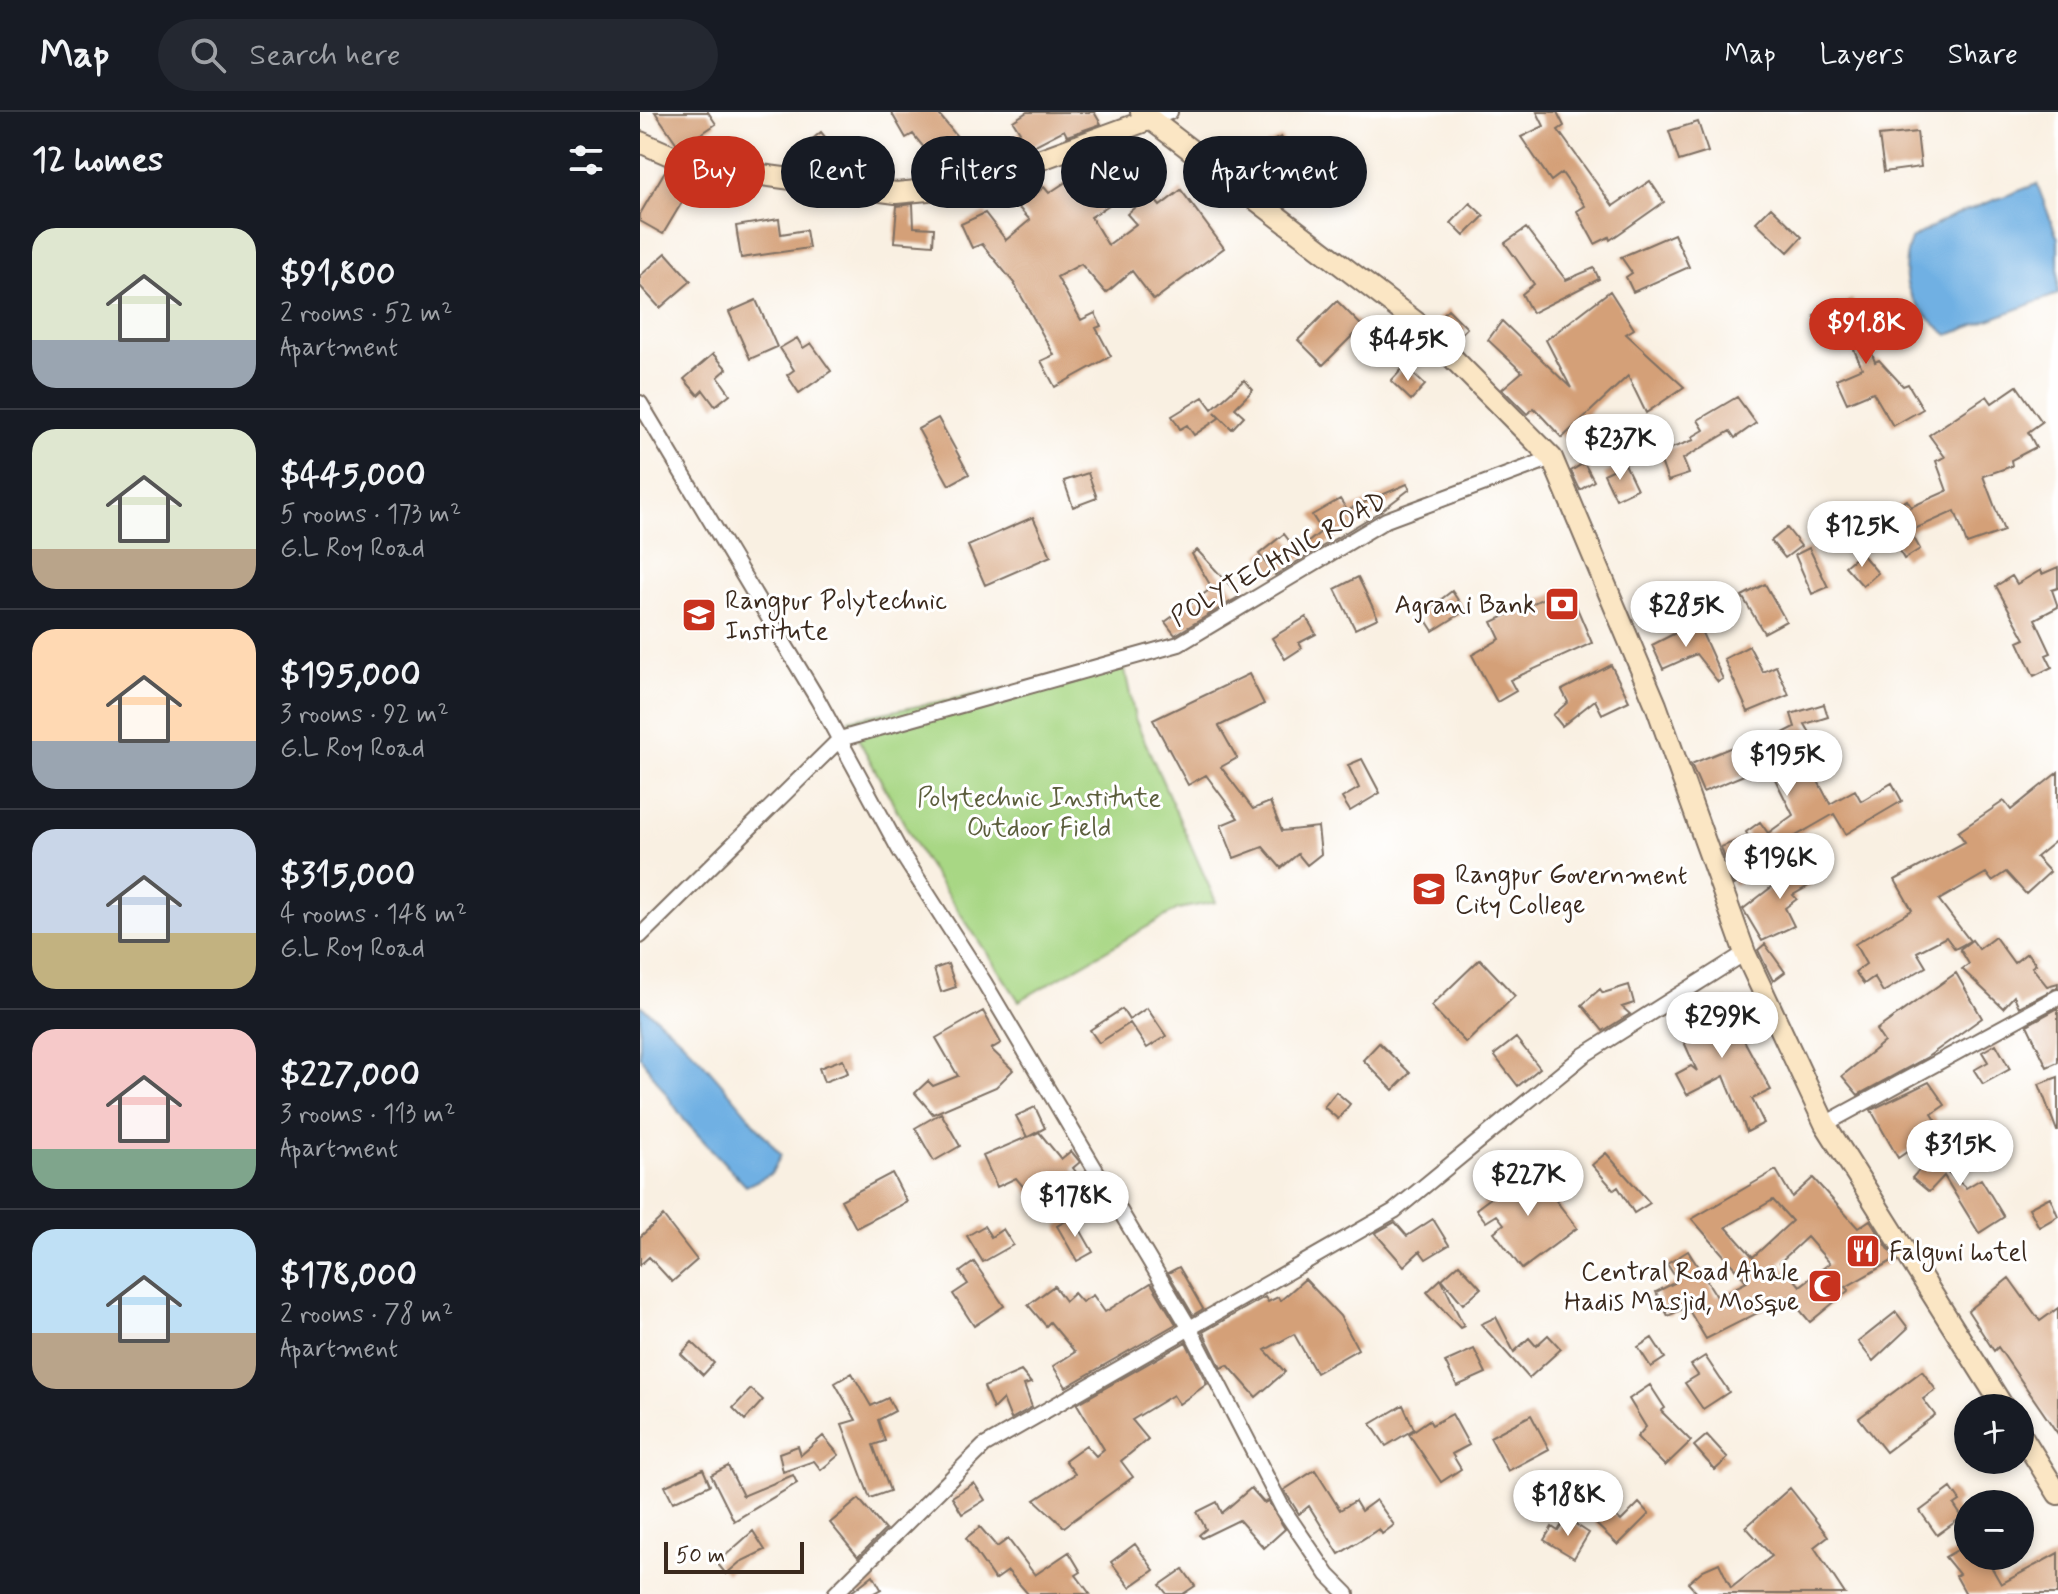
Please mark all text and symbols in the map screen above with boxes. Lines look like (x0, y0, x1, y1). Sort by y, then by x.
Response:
search box (158, 19, 718, 91)
text: Map (40, 31, 110, 80)
icon: search (186, 33, 230, 77)
text: Search here (250, 36, 401, 75)
text: Map (1725, 37, 1776, 74)
text: Layers (1820, 37, 1904, 74)
text: Share (1948, 37, 2018, 74)
chip: Buy (664, 136, 765, 208)
chip: Rent (781, 136, 895, 208)
chip: Filters (911, 136, 1045, 208)
chip: New (1061, 136, 1167, 208)
chip: Apartment (1183, 136, 1367, 208)
text: 12 homes (32, 138, 163, 183)
icon: filters (564, 138, 608, 182)
text: $91,800 (280, 252, 396, 297)
icon: home (96, 260, 192, 356)
text: 2 rooms · 52 m² (280, 297, 452, 331)
pin: $91.8K (1801, 298, 1931, 366)
text: $91.8K (1827, 307, 1905, 341)
pin: $445K (1352, 315, 1464, 383)
text: $445K (1368, 324, 1448, 358)
text: Apartment (280, 331, 398, 365)
pin: $237K (1564, 414, 1676, 482)
text: $237K (1584, 423, 1656, 457)
text: $445,000 (280, 453, 426, 498)
icon: home (96, 461, 192, 557)
street label: POLYTECHNIC ROAD (1165, 484, 1393, 635)
text: 5 rooms · 173 m² (280, 498, 461, 532)
pin: $125K (1806, 501, 1918, 569)
text: $125K (1825, 510, 1899, 544)
text: G.L Roy Road (280, 532, 425, 566)
pin: $285K (1630, 581, 1742, 649)
place label: Rangpur Polytechnic Institute (725, 585, 947, 649)
bank icon: Agrani Bank (1543, 585, 1581, 623)
place label: Agrani Bank (1394, 589, 1536, 623)
text: $285K (1648, 590, 1724, 624)
school or university icon: Rangpur Polytechnic Institute (680, 596, 718, 634)
text: $195,000 (280, 653, 421, 698)
icon: home (96, 661, 192, 757)
text: 3 rooms · 92 m² (280, 698, 449, 732)
pin: $195K (1731, 730, 1843, 798)
text: G.L Roy Road (280, 732, 425, 766)
text: $195K (1749, 739, 1825, 773)
park label: Polytechnic Institute Outdoor Field (917, 782, 1161, 846)
pin: $196K (1724, 833, 1836, 901)
text: $196K (1743, 842, 1817, 876)
text: $315,000 (280, 853, 415, 898)
place label: Rangpur Government City College (1455, 859, 1687, 923)
icon: home (96, 861, 192, 957)
school or university icon: Rangpur Government City College (1410, 870, 1448, 908)
text: 4 rooms · 148 m² (280, 898, 467, 932)
text: G.L Roy Road (280, 932, 425, 966)
pin: $299K (1666, 992, 1778, 1060)
text: $299K (1684, 1001, 1760, 1035)
text: $227,000 (280, 1053, 420, 1098)
icon: home (96, 1061, 192, 1157)
text: 3 rooms · 113 m² (280, 1098, 456, 1132)
pin: $315K (1904, 1120, 2016, 1188)
text: $315K (1924, 1129, 1996, 1163)
text: Apartment (280, 1132, 398, 1166)
pin: $227K (1472, 1150, 1584, 1218)
text: $227K (1491, 1159, 1565, 1193)
pin: $178K (1019, 1171, 1131, 1239)
text: $178K (1039, 1180, 1111, 1214)
restaurant icon: Falguni hotel (1844, 1232, 1882, 1270)
place label: Falguni hotel (1889, 1236, 2027, 1272)
text: $178,000 (280, 1253, 417, 1298)
place label: Central Road Ahale Hadis Masjid, Mosque (1564, 1256, 1799, 1320)
icon: home (96, 1261, 192, 1357)
mosque icon: Central Road Ahale Hadis Masjid, Mosque (1806, 1267, 1844, 1305)
text: 2 rooms · 78 m² (280, 1298, 453, 1332)
text: Apartment (280, 1332, 398, 1366)
map controls (1954, 1394, 2034, 1570)
button: + (1954, 1394, 2034, 1474)
pin: $188K (1512, 1470, 1624, 1538)
text: $188K (1531, 1479, 1605, 1513)
button: − (1954, 1490, 2034, 1570)
scale bar (664, 1538, 804, 1574)
text: 50 m (676, 1542, 725, 1570)

